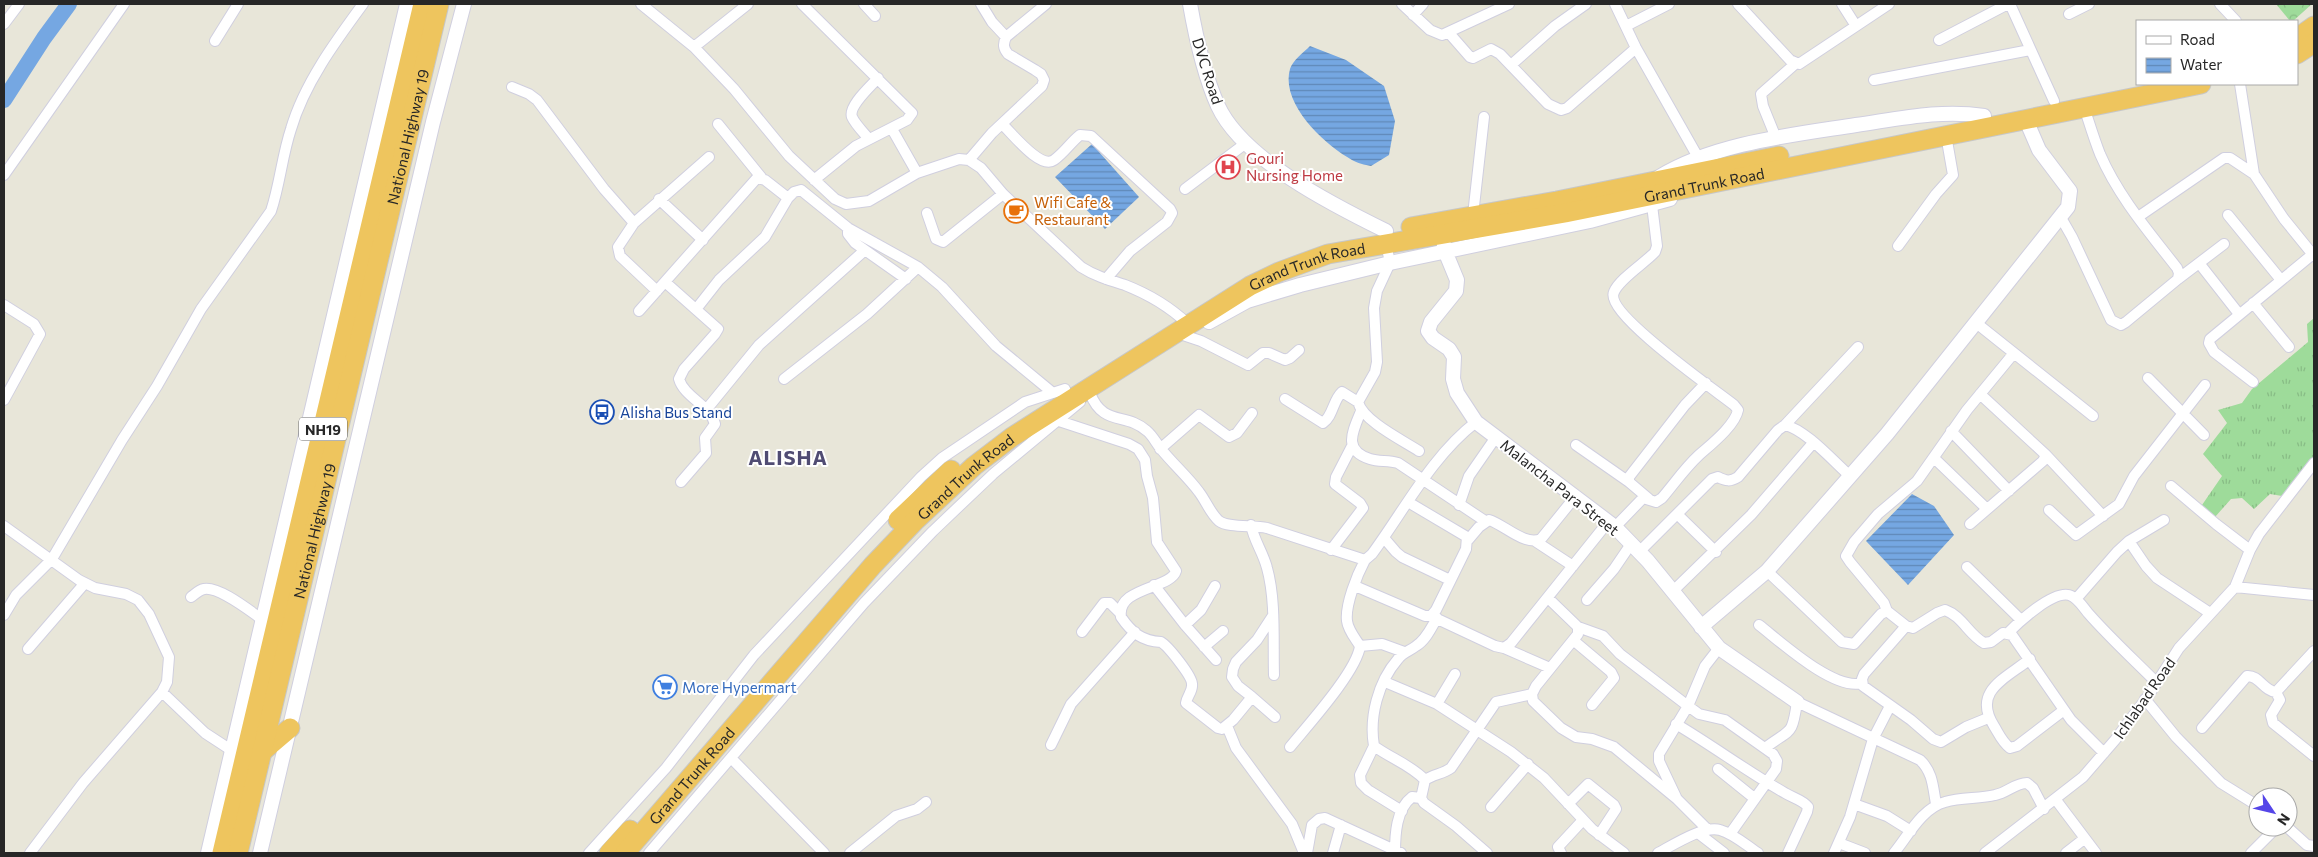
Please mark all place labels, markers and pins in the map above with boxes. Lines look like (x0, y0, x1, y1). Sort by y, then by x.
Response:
place label: Gouri Nursing Home (1246, 149, 1343, 184)
hospital icon: Gouri Nursing Home (1215, 154, 1241, 180)
place label: Wifi Cafe & Restaurant (1034, 193, 1111, 228)
cafe icon: Wifi Cafe & Restaurant (1003, 198, 1029, 224)
bus stop icon: Alisha Bus Stand (589, 399, 615, 425)
place label: Alisha Bus Stand (620, 403, 732, 421)
supermarket icon: More Hypermart (652, 674, 678, 700)
place label: More Hypermart (682, 678, 797, 696)

